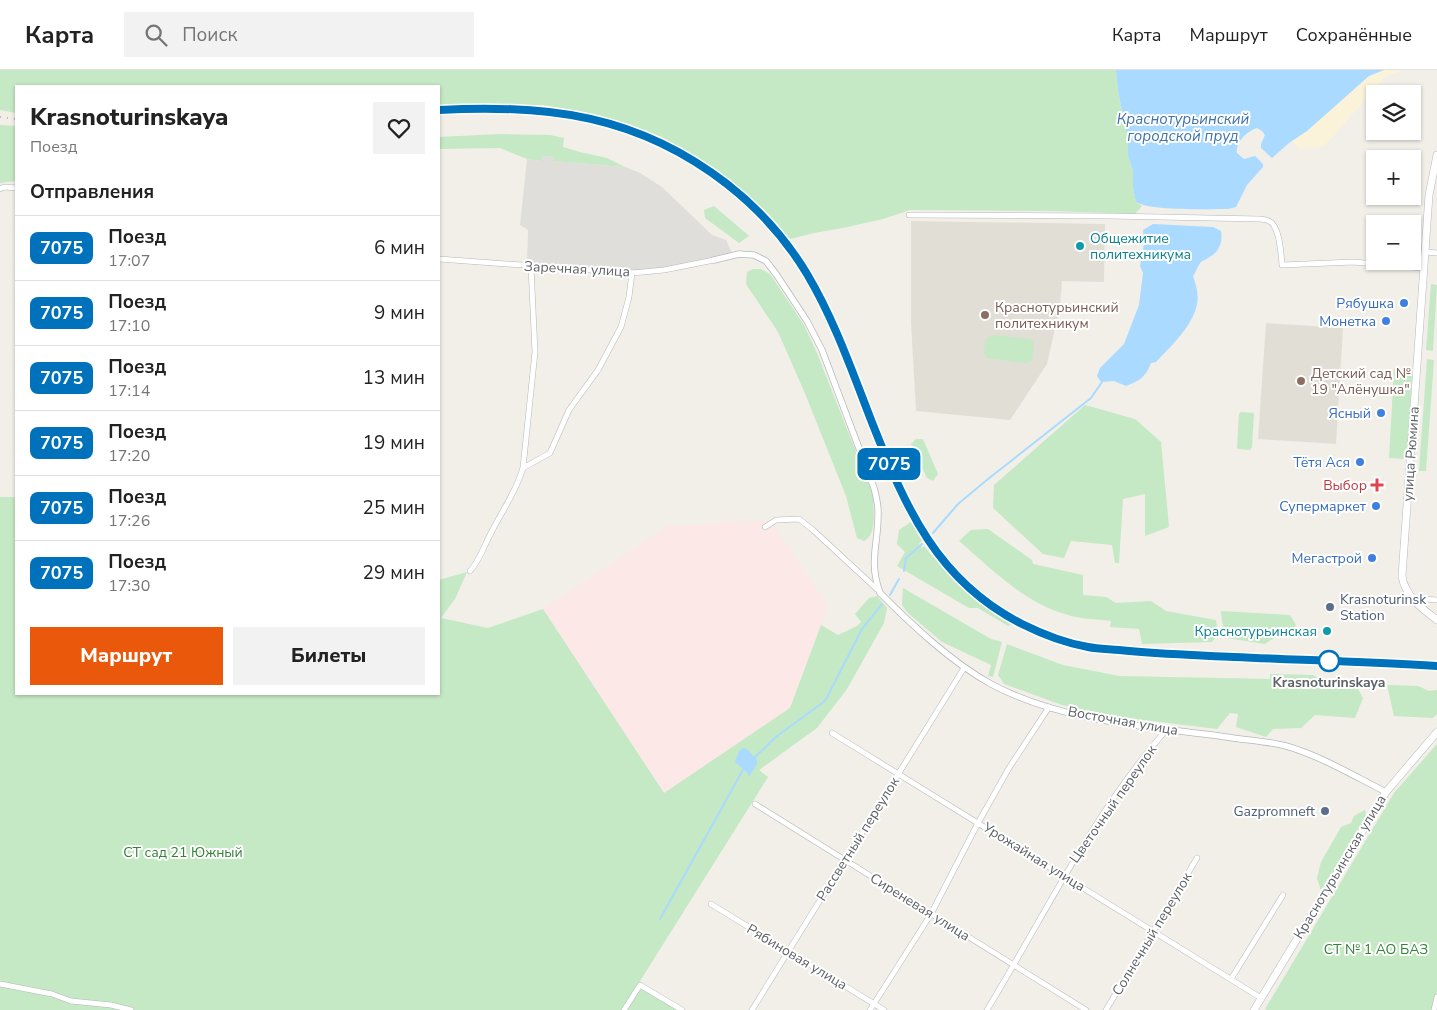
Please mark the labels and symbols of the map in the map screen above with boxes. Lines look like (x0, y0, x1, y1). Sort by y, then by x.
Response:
water label: Краснотурьинский городской пруд (1117, 109, 1250, 146)
place label: Общежитие политехникума (1090, 229, 1191, 264)
marker: Общежитие политехникума (1074, 240, 1086, 252)
street label: Заречная улица (524, 257, 630, 281)
place label: Рябушка (1336, 294, 1394, 313)
marker: Рябушка (1398, 297, 1410, 309)
place label: Краснотурьинский политехникум (995, 298, 1119, 333)
marker: Краснотурьинский политехникум (979, 309, 991, 321)
place label: Монетка (1319, 312, 1376, 331)
marker: Монетка (1380, 315, 1392, 327)
place label: Детский сад № 19 "Алёнушка" (1311, 364, 1411, 399)
marker: Детский сад № 19 "Алёнушка" (1295, 375, 1307, 387)
place label: Ясный (1328, 404, 1371, 423)
street label: улица Рюмина (1398, 406, 1424, 502)
marker: Ясный (1375, 407, 1387, 419)
line badge: 7075 (854, 448, 924, 480)
place label: Тётя Ася (1293, 453, 1350, 472)
marker: Тётя Ася (1354, 456, 1366, 468)
place label: Выбор (1323, 476, 1367, 495)
marker: Выбор (1371, 479, 1383, 491)
place label: Супермаркет (1279, 497, 1367, 516)
marker: Супермаркет (1370, 500, 1382, 512)
place label: Мегастрой (1292, 549, 1362, 568)
marker: Мегастрой (1366, 552, 1378, 564)
place label: Krasnoturinsk Station (1340, 590, 1427, 625)
marker: Krasnoturinsk Station (1324, 601, 1336, 613)
place label: Краснотурьинская (1195, 622, 1317, 641)
marker: Краснотурьинская (1321, 625, 1333, 637)
marker: Krasnoturinskaya (1318, 650, 1340, 672)
place label: Krasnoturinskaya (1273, 673, 1385, 692)
street label: Восточная улица (1066, 702, 1180, 740)
street label: Цветочный переулок (1065, 741, 1161, 867)
street label: Рассветный переулок (812, 773, 904, 905)
street label: Краснотурьинская улица (1289, 791, 1391, 943)
place label: Gazpromneft (1233, 802, 1315, 821)
marker: Gazpromneft (1319, 805, 1331, 817)
street label: Урожайная улица (978, 817, 1089, 896)
park label: СТ сад 21 Южный (123, 843, 243, 862)
street label: Солнечный переулок (1108, 868, 1197, 999)
street label: Сиреневая улица (866, 869, 974, 945)
street label: Рябиновая улица (743, 919, 851, 995)
park label: СТ № 1 АО БАЗ (1324, 940, 1428, 959)

